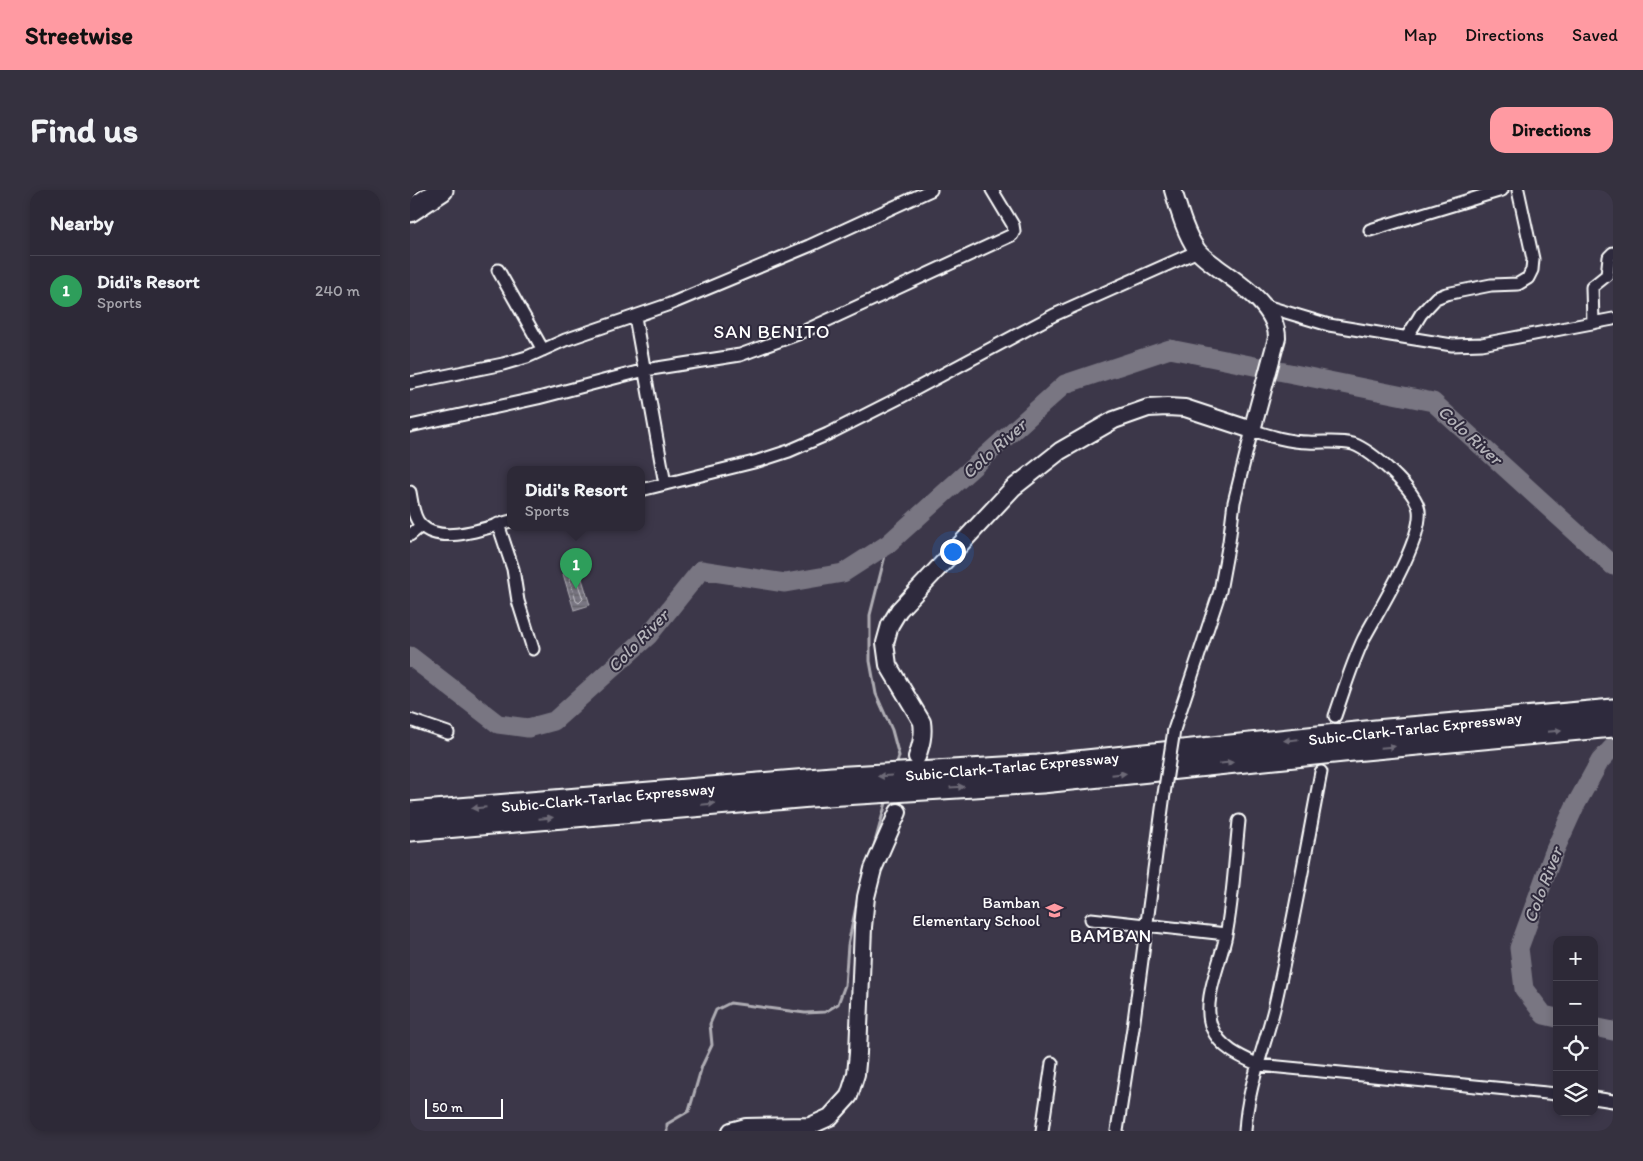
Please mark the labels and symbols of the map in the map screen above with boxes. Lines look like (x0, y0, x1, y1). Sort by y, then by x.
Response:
district label: SAN BENITO (714, 320, 830, 343)
water label: Colo River (1433, 400, 1508, 471)
water label: Colo River (957, 413, 1032, 484)
your location (940, 539, 966, 565)
pin: 1 (560, 548, 592, 589)
water label: Colo River (603, 604, 675, 677)
street label: Subic-Clark-Tarlac Expressway (1307, 708, 1523, 749)
one-way arrow (1547, 727, 1563, 735)
one-way arrow (1283, 736, 1299, 744)
one-way arrow (1380, 743, 1396, 751)
street label: Subic-Clark-Tarlac Expressway (904, 748, 1120, 785)
one-way arrow (1219, 759, 1235, 767)
one-way arrow (1111, 770, 1127, 778)
one-way arrow (877, 772, 893, 780)
street label: Subic-Clark-Tarlac Expressway (500, 779, 716, 816)
one-way arrow (949, 783, 965, 791)
one-way arrow (700, 800, 716, 808)
one-way arrow (470, 804, 486, 812)
one-way arrow (538, 814, 554, 822)
water label: Colo River (1519, 843, 1568, 926)
place label: Bamban Elementary School (912, 893, 1040, 930)
school or university icon: Bamban Elementary School (1044, 901, 1064, 921)
district label: BAMBAN (1070, 924, 1152, 947)
scale bar (425, 1096, 502, 1119)

